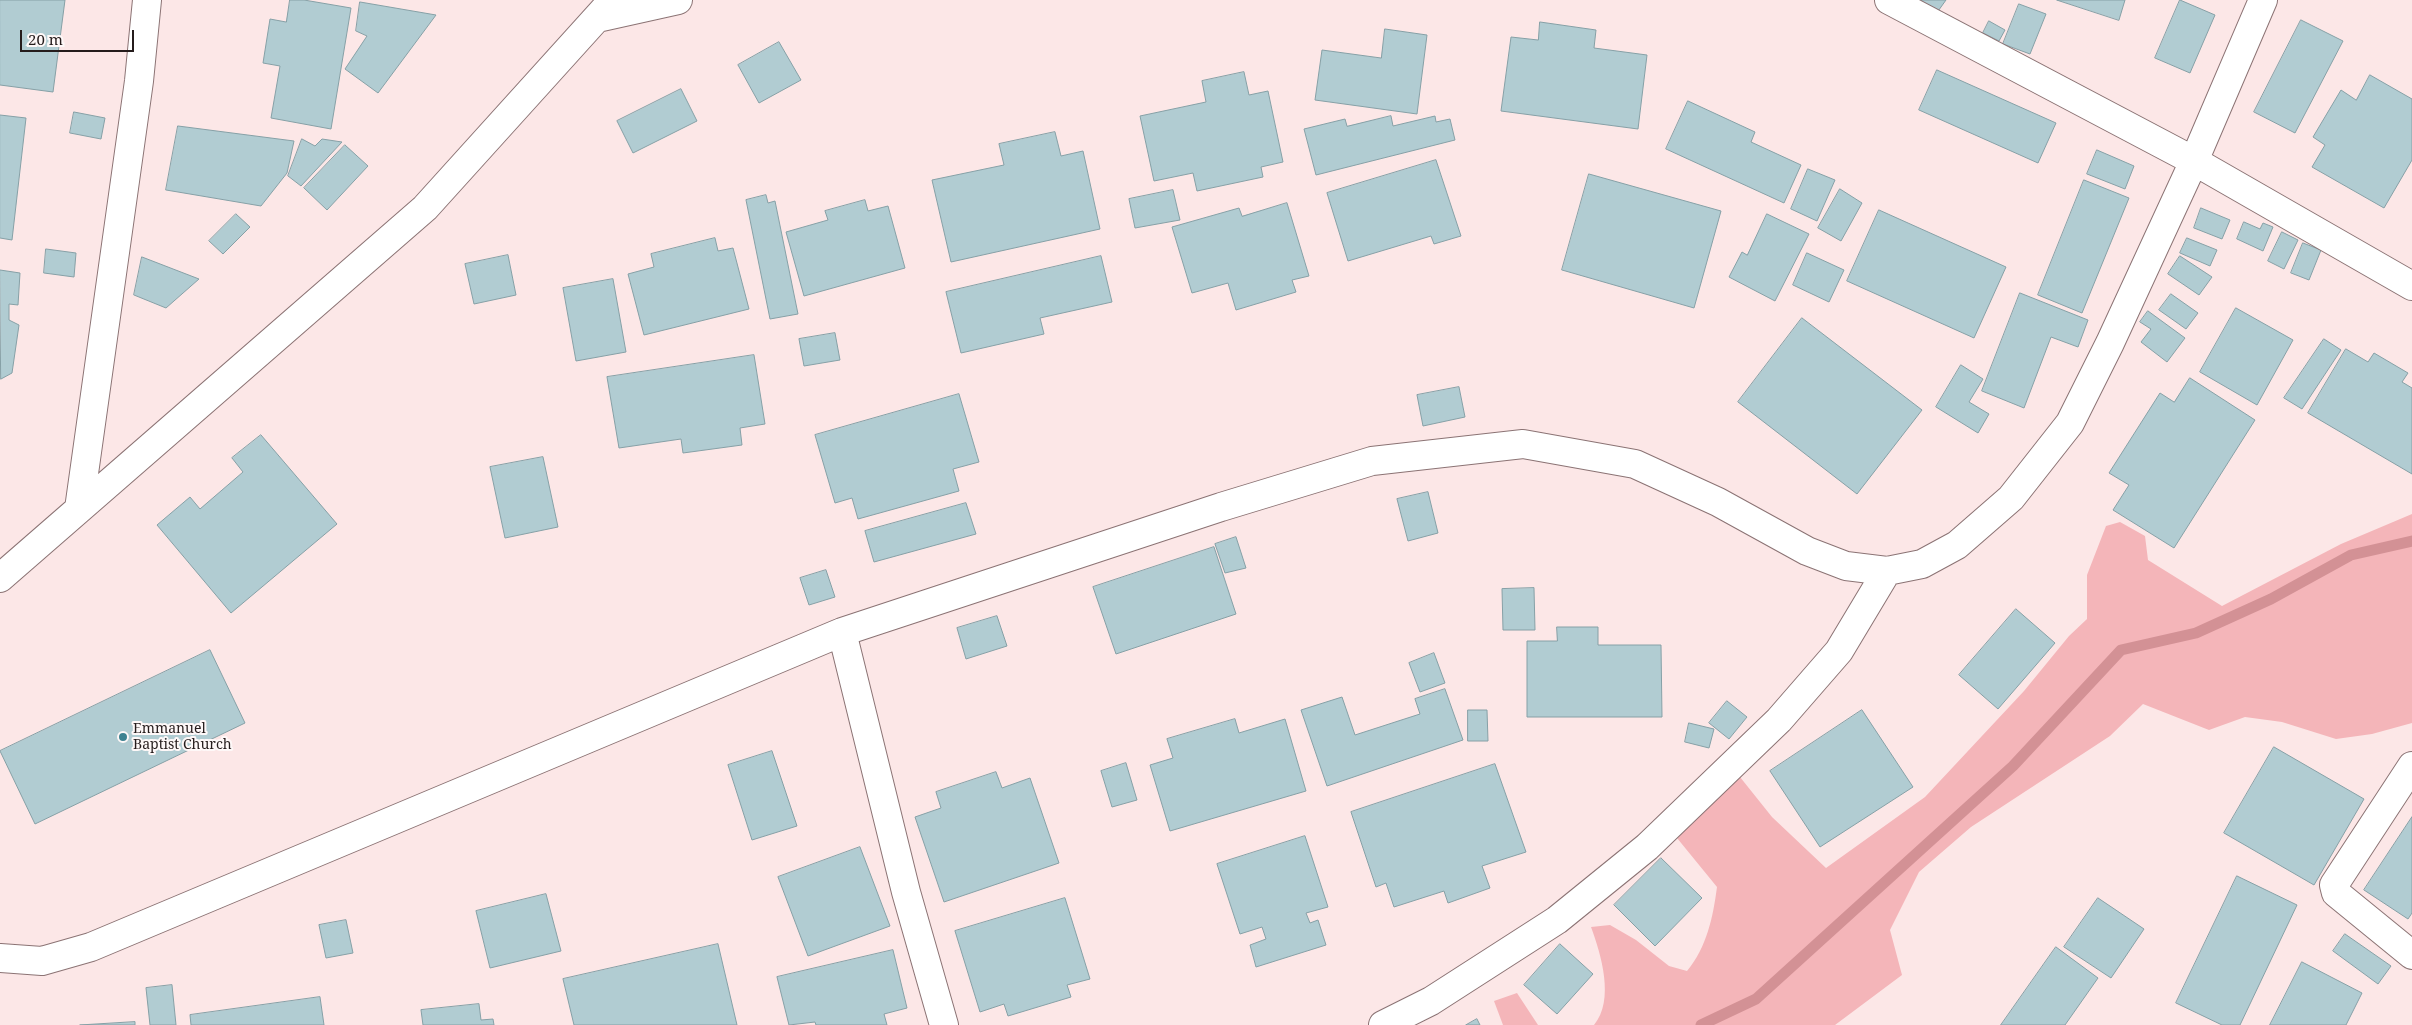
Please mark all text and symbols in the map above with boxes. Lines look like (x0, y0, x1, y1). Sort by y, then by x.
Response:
scale bar (22, 20, 136, 52)
text: 20 m (28, 29, 63, 49)
place label: Emmanuel Baptist Church (133, 721, 232, 754)
marker: Emmanuel Baptist Church (117, 731, 129, 743)

